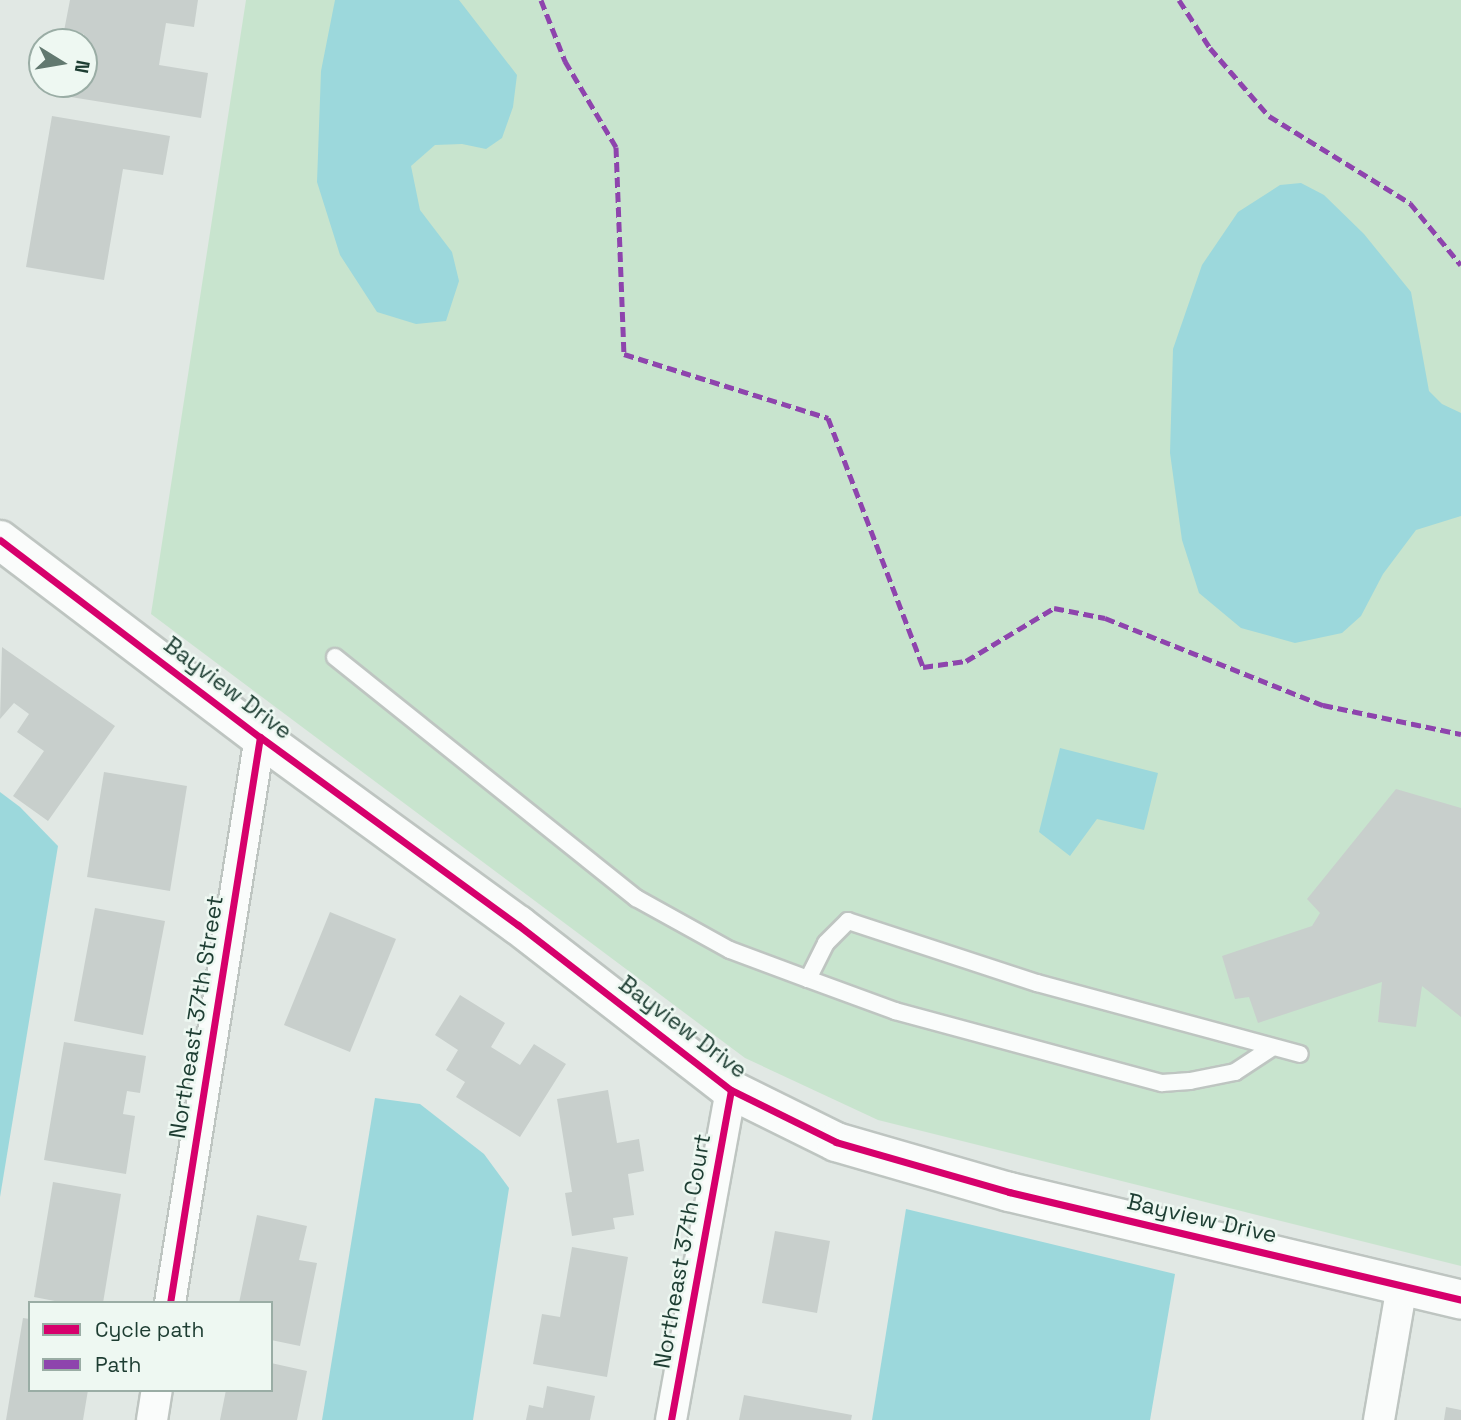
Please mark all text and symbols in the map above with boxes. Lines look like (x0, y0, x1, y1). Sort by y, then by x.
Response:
north arrow (28, 28, 98, 98)
text: N (69, 58, 96, 75)
street label: Bayview Drive (159, 631, 297, 745)
street label: Northeast 37th Street (163, 894, 229, 1140)
street label: Bayview Drive (614, 970, 752, 1084)
street label: Northeast 37th Court (648, 1132, 716, 1370)
street label: Bayview Drive (1124, 1187, 1280, 1249)
legend (28, 1301, 273, 1392)
text: Cycle path (95, 1316, 204, 1343)
text: Path (95, 1351, 141, 1378)

